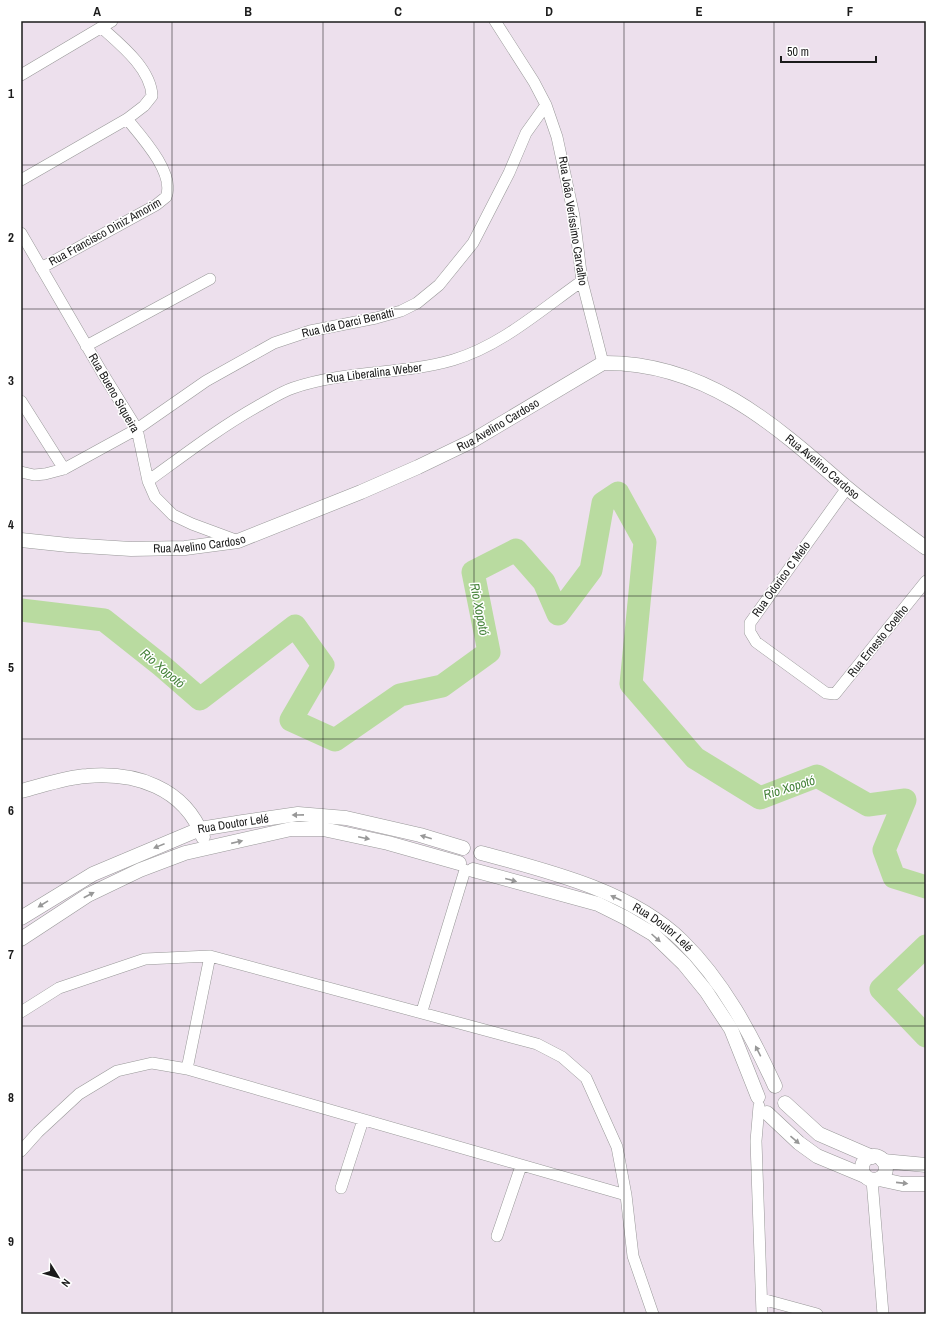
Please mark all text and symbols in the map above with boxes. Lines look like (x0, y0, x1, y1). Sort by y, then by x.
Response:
text: A (93, 3, 101, 20)
text: B (244, 3, 252, 20)
text: C (394, 3, 402, 20)
text: D (545, 3, 553, 20)
text: E (695, 3, 703, 20)
text: F (847, 3, 854, 20)
scale bar (781, 38, 876, 64)
text: 50 m (787, 44, 809, 60)
text: 1 (8, 85, 14, 102)
street label: Rua João Veríssimo Carvalho (555, 155, 591, 287)
street label: Rua Francisco Diniz Amorim (46, 194, 164, 270)
text: 2 (8, 229, 14, 246)
street label: Rua Ida Darci Benatti (300, 305, 396, 341)
street label: Rua Bueno Siqueira (85, 350, 143, 436)
street label: Rua Liberalina Weber (325, 359, 423, 387)
text: 3 (8, 372, 14, 389)
street label: Rua Avelino Cardoso (454, 395, 542, 455)
street label: Rua Avelino Cardoso (782, 431, 863, 503)
text: 4 (8, 516, 14, 533)
street label: Rua Avelino Cardoso (153, 531, 248, 557)
street label: Rua Odorico C Melo (748, 538, 814, 620)
water label: Rio Xopotó (466, 581, 493, 637)
street label: Rua Ernesto Coelho (844, 602, 912, 680)
water label: Rio Xopotó (137, 645, 189, 692)
text: 5 (8, 659, 14, 676)
water label: Rio Xopotó (761, 772, 817, 803)
text: 6 (8, 802, 14, 819)
street label: Rua Doutor Lelé (196, 810, 270, 837)
one-way arrow (292, 812, 305, 818)
one-way arrow (420, 834, 432, 840)
one-way arrow (358, 835, 371, 841)
one-way arrow (231, 838, 243, 844)
one-way arrow (152, 844, 164, 850)
one-way arrow (505, 877, 517, 883)
one-way arrow (83, 892, 95, 898)
one-way arrow (610, 895, 621, 901)
street label: Rua Doutor Lelé (630, 899, 696, 955)
one-way arrow (37, 901, 49, 908)
one-way arrow (651, 933, 661, 943)
text: 7 (8, 946, 14, 963)
one-way arrow (755, 1045, 761, 1057)
text: 8 (8, 1089, 14, 1106)
one-way arrow (790, 1135, 801, 1144)
one-way arrow (896, 1180, 908, 1186)
text: 9 (8, 1233, 14, 1250)
north arrow (38, 1257, 78, 1297)
text: N (58, 1276, 74, 1290)

